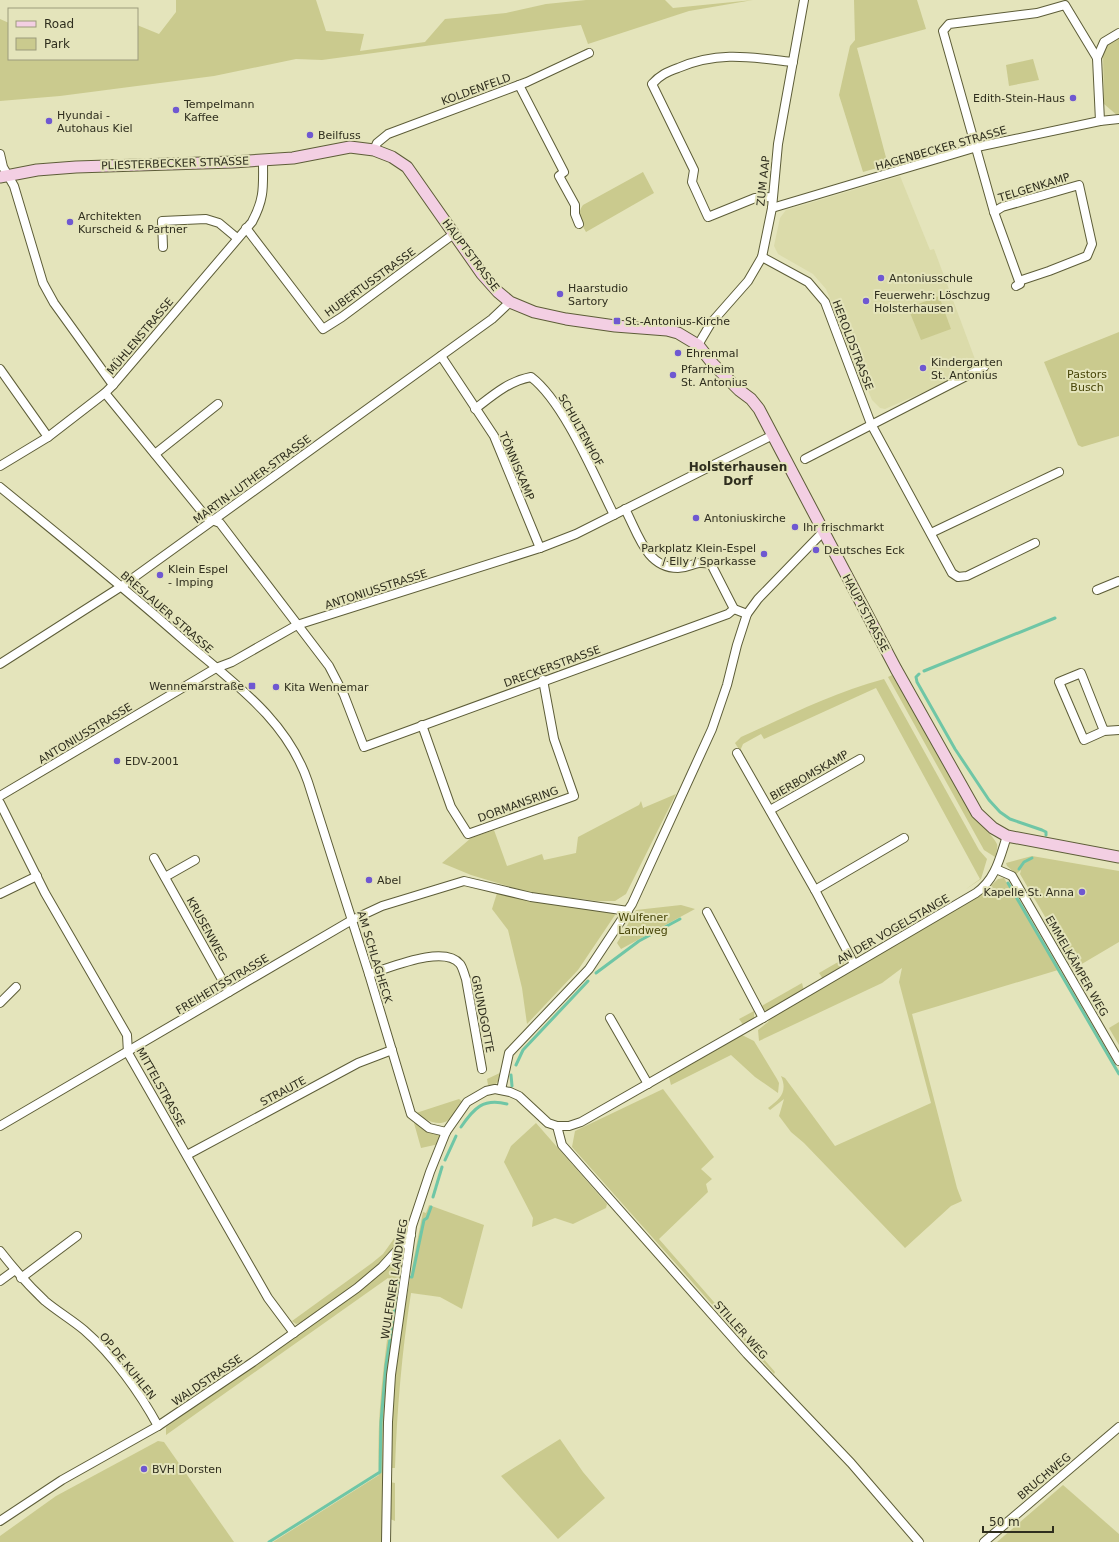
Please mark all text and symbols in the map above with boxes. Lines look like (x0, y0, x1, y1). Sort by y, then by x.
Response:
legend (8, 8, 138, 60)
text: Road (44, 17, 74, 31)
text: Park (44, 37, 70, 51)
street label: KOLDENFELD (440, 71, 513, 108)
place label: Edith-Stein-Haus (973, 92, 1065, 105)
marker: Edith-Stein-Haus (1068, 93, 1078, 103)
place label: Tempelmann Kaffee (183, 98, 255, 124)
marker: Tempelmann Kaffee (171, 105, 181, 115)
place label: Hyundai - Autohaus Kiel (57, 109, 133, 135)
marker: Hyundai - Autohaus Kiel (44, 116, 54, 126)
street label: HAGENBECKER STRASSE (874, 123, 1008, 173)
place label: Beilfuss (318, 129, 361, 142)
marker: Beilfuss (305, 130, 315, 140)
street label: PLIESTERBECKER STRASSE (101, 154, 249, 173)
street label: ZUM AAP (754, 155, 773, 207)
street label: TELGENKAMP (996, 170, 1072, 205)
place label: Architekten Kurscheid & Partner (78, 210, 188, 236)
marker: Architekten Kurscheid & Partner (65, 217, 75, 227)
street label: HAUPTSTRASSE (439, 217, 502, 294)
street label: HUBERTUSSTRASSE (322, 245, 418, 320)
place label: Antoniusschule (889, 272, 973, 285)
marker: Antoniusschule (876, 273, 886, 283)
place label: Haarstudio Sartory (568, 282, 628, 308)
marker: Haarstudio Sartory (555, 289, 565, 299)
place label: Feuerwehr: Löschzug Holsterhausen (874, 289, 990, 315)
street label: MÜHLENSTRASSE (104, 295, 176, 377)
marker: Feuerwehr: Löschzug Holsterhausen (861, 296, 871, 306)
street label: HEROLDSTRASSE (829, 298, 876, 392)
place label: St.-Antonius-Kirche (625, 315, 730, 328)
marker: St.-Antonius-Kirche (612, 316, 622, 326)
place label: Ehrenmal (686, 347, 738, 360)
marker: Ehrenmal (673, 348, 683, 358)
place label: Kindergarten St. Antonius (931, 356, 1003, 382)
place label: Pfarrheim St. Antonius (681, 363, 748, 389)
marker: Kindergarten St. Antonius (918, 363, 928, 373)
park label: Pastors Busch (1067, 368, 1107, 394)
marker: Pfarrheim St. Antonius (668, 370, 678, 380)
street label: SCHULTENHOF (555, 392, 606, 469)
street label: TÖNNISKAMP (496, 429, 537, 503)
street label: MARTIN-LUTHER-STRASSE (191, 432, 314, 526)
district label: Holsterhausen Dorf (689, 460, 787, 488)
place label: Antoniuskirche (704, 512, 786, 525)
marker: Antoniuskirche (691, 513, 701, 523)
place label: Ihr frischmarkt (803, 521, 885, 534)
marker: Ihr frischmarkt (790, 522, 800, 532)
place label: Parkplatz Klein-Espel / Elly / Sparkasse (641, 542, 756, 568)
place label: Deutsches Eck (824, 544, 905, 557)
marker: Deutsches Eck (811, 545, 821, 555)
marker: Parkplatz Klein-Espel / Elly / Sparkasse (759, 549, 769, 559)
place label: Klein Espel - Imping (168, 563, 228, 589)
street label: ANTONIUSSTRASSE (323, 567, 429, 612)
street label: BRESLAUER STRASSE (118, 569, 216, 656)
marker: Klein Espel - Imping (155, 570, 165, 580)
street label: HAUPTSTRASSE (840, 572, 892, 655)
street label: DRECKERSTRASSE (502, 643, 602, 690)
place label: Wennemarstraße (149, 680, 244, 693)
marker: Wennemarstraße (247, 681, 257, 691)
place label: Kita Wennemar (284, 681, 369, 694)
marker: Kita Wennemar (271, 682, 281, 692)
street label: ANTONIUSSTRASSE (36, 700, 134, 767)
street label: BIERBOMSKAMP (768, 747, 851, 803)
place label: EDV-2001 (125, 755, 179, 768)
marker: EDV-2001 (112, 756, 122, 766)
street label: DORMANSRING (476, 784, 560, 825)
place label: Abel (377, 874, 401, 887)
marker: Abel (364, 875, 374, 885)
place label: Kapelle St. Anna (984, 886, 1074, 899)
marker: Kapelle St. Anna (1077, 887, 1087, 897)
street label: AN DER VOGELSTANGE (835, 892, 952, 967)
street label: KRUSENWEG (184, 895, 230, 964)
street label: AM SCHLAGHECK (354, 909, 395, 1006)
park label: Wulfener Landweg (618, 911, 668, 937)
street label: EMMELKÄMPER WEG (1042, 914, 1111, 1019)
street label: FREIHEITSSTRASSE (174, 952, 271, 1017)
street label: GRUNDGOTTE (469, 974, 496, 1054)
street label: MITTELSTRASSE (133, 1045, 188, 1129)
street label: STRAUTE (258, 1074, 308, 1109)
street label: WULFENER LANDWEG (379, 1218, 410, 1340)
street label: STILLER WEG (711, 1299, 770, 1362)
street label: OP DE KUHLEN (97, 1330, 159, 1402)
street label: WALDSTRASSE (170, 1352, 245, 1409)
street label: BRUCHWEG (1015, 1450, 1074, 1502)
place label: BVH Dorsten (152, 1463, 222, 1476)
marker: BVH Dorsten (139, 1464, 149, 1474)
scale bar (983, 1508, 1053, 1534)
text: 50 m (989, 1515, 1020, 1529)

